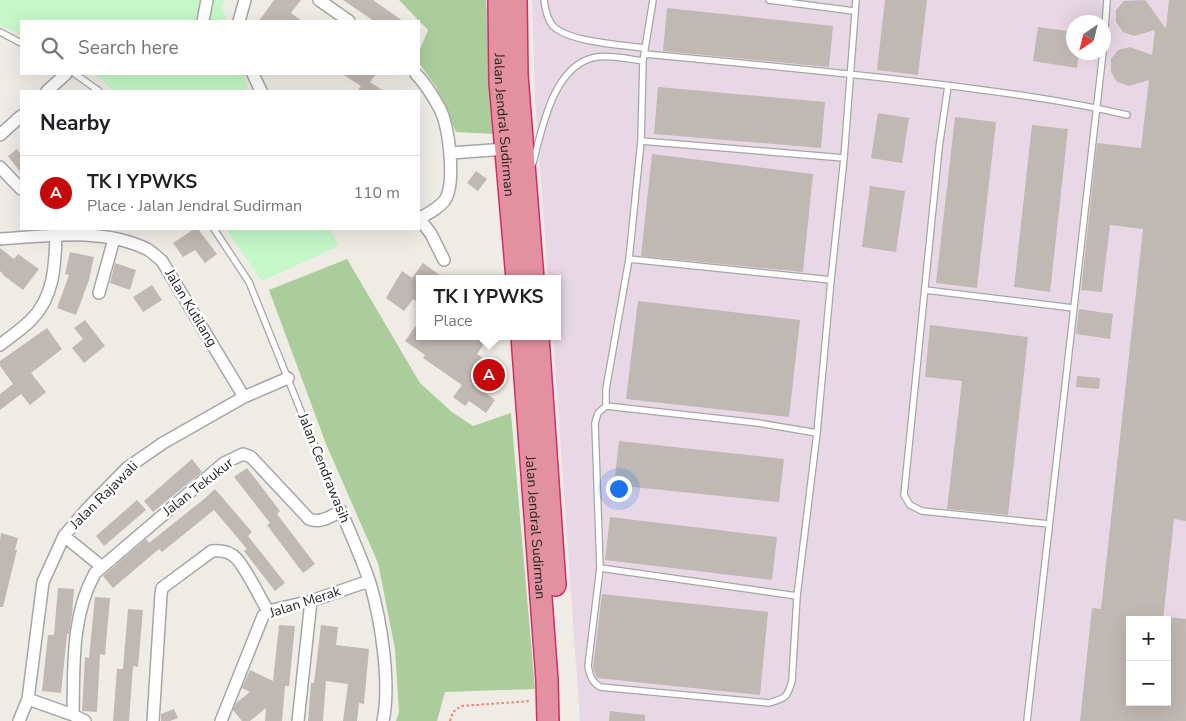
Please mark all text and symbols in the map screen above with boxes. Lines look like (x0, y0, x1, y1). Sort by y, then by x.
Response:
north arrow (1066, 15, 1111, 60)
search box (20, 20, 420, 75)
icon: search (38, 34, 66, 62)
text: Search here (78, 35, 179, 61)
street label: Jalan Jendral Sudirman (490, 52, 519, 197)
text: Nearby (40, 109, 110, 137)
text: TK I YPWKS (87, 169, 197, 195)
text: A (50, 182, 62, 204)
text: 110 m (353, 182, 400, 204)
text: Place · Jalan Jendral Sudirman (87, 195, 302, 217)
street label: Jalan Kutilang (160, 265, 222, 350)
popup (416, 275, 561, 340)
text: TK I YPWKS (433, 284, 544, 310)
text: Place (433, 310, 473, 332)
pin: A (473, 356, 505, 394)
street label: Jalan Cendrawasih (293, 409, 355, 526)
street label: Jalan Tekukur (158, 453, 237, 521)
street label: Jalan Jendral Sudirman (521, 454, 551, 600)
street label: Jalan Rajawali (65, 457, 142, 534)
your location (606, 476, 632, 502)
street label: Jalan Merak (266, 581, 344, 623)
map controls (1126, 616, 1171, 706)
button: + (1126, 616, 1171, 661)
button: − (1126, 661, 1171, 706)

